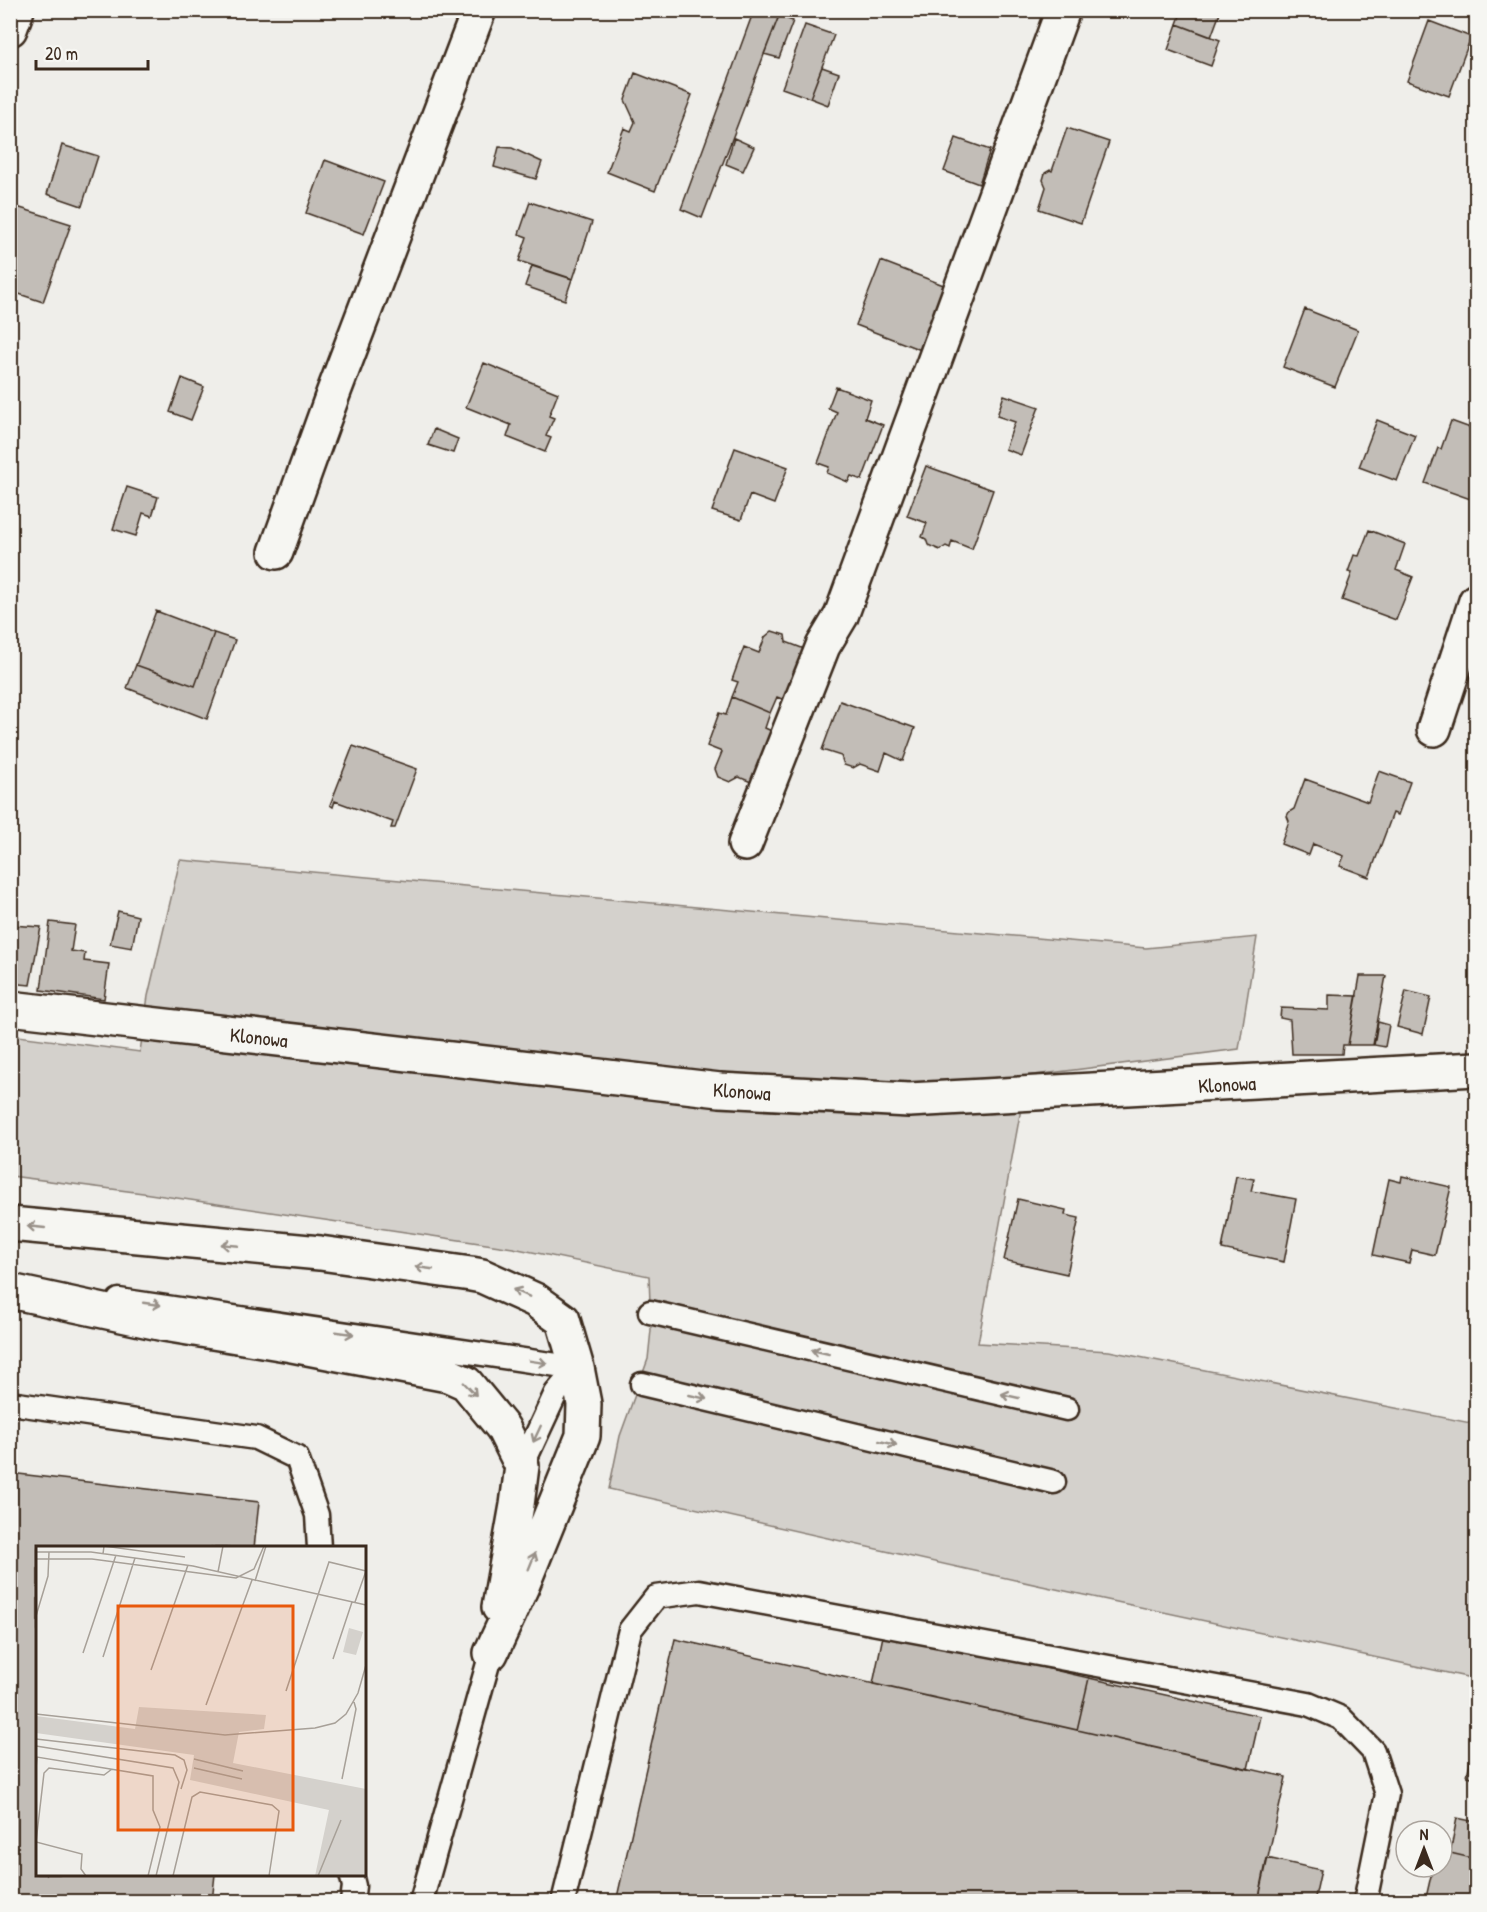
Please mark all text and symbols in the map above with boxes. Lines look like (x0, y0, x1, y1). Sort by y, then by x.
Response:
scale bar (36, 33, 148, 71)
text: 20 m (45, 41, 78, 66)
street label: Klonowa (229, 1021, 289, 1053)
street label: Klonowa (1197, 1069, 1257, 1099)
street label: Klonowa (712, 1076, 772, 1107)
one-way arrow (27, 1221, 46, 1232)
one-way arrow (221, 1239, 241, 1250)
one-way arrow (414, 1262, 434, 1273)
one-way arrow (512, 1287, 530, 1299)
one-way arrow (142, 1299, 162, 1310)
one-way arrow (335, 1327, 354, 1338)
one-way arrow (811, 1346, 830, 1357)
one-way arrow (528, 1356, 547, 1367)
one-way arrow (463, 1382, 477, 1397)
one-way arrow (1001, 1390, 1020, 1402)
one-way arrow (689, 1392, 708, 1404)
one-way arrow (530, 1424, 542, 1442)
one-way arrow (878, 1437, 897, 1449)
inset map (36, 1546, 366, 1876)
one-way arrow (527, 1552, 538, 1571)
north arrow (1394, 1819, 1454, 1879)
text: N (1420, 1823, 1429, 1845)

